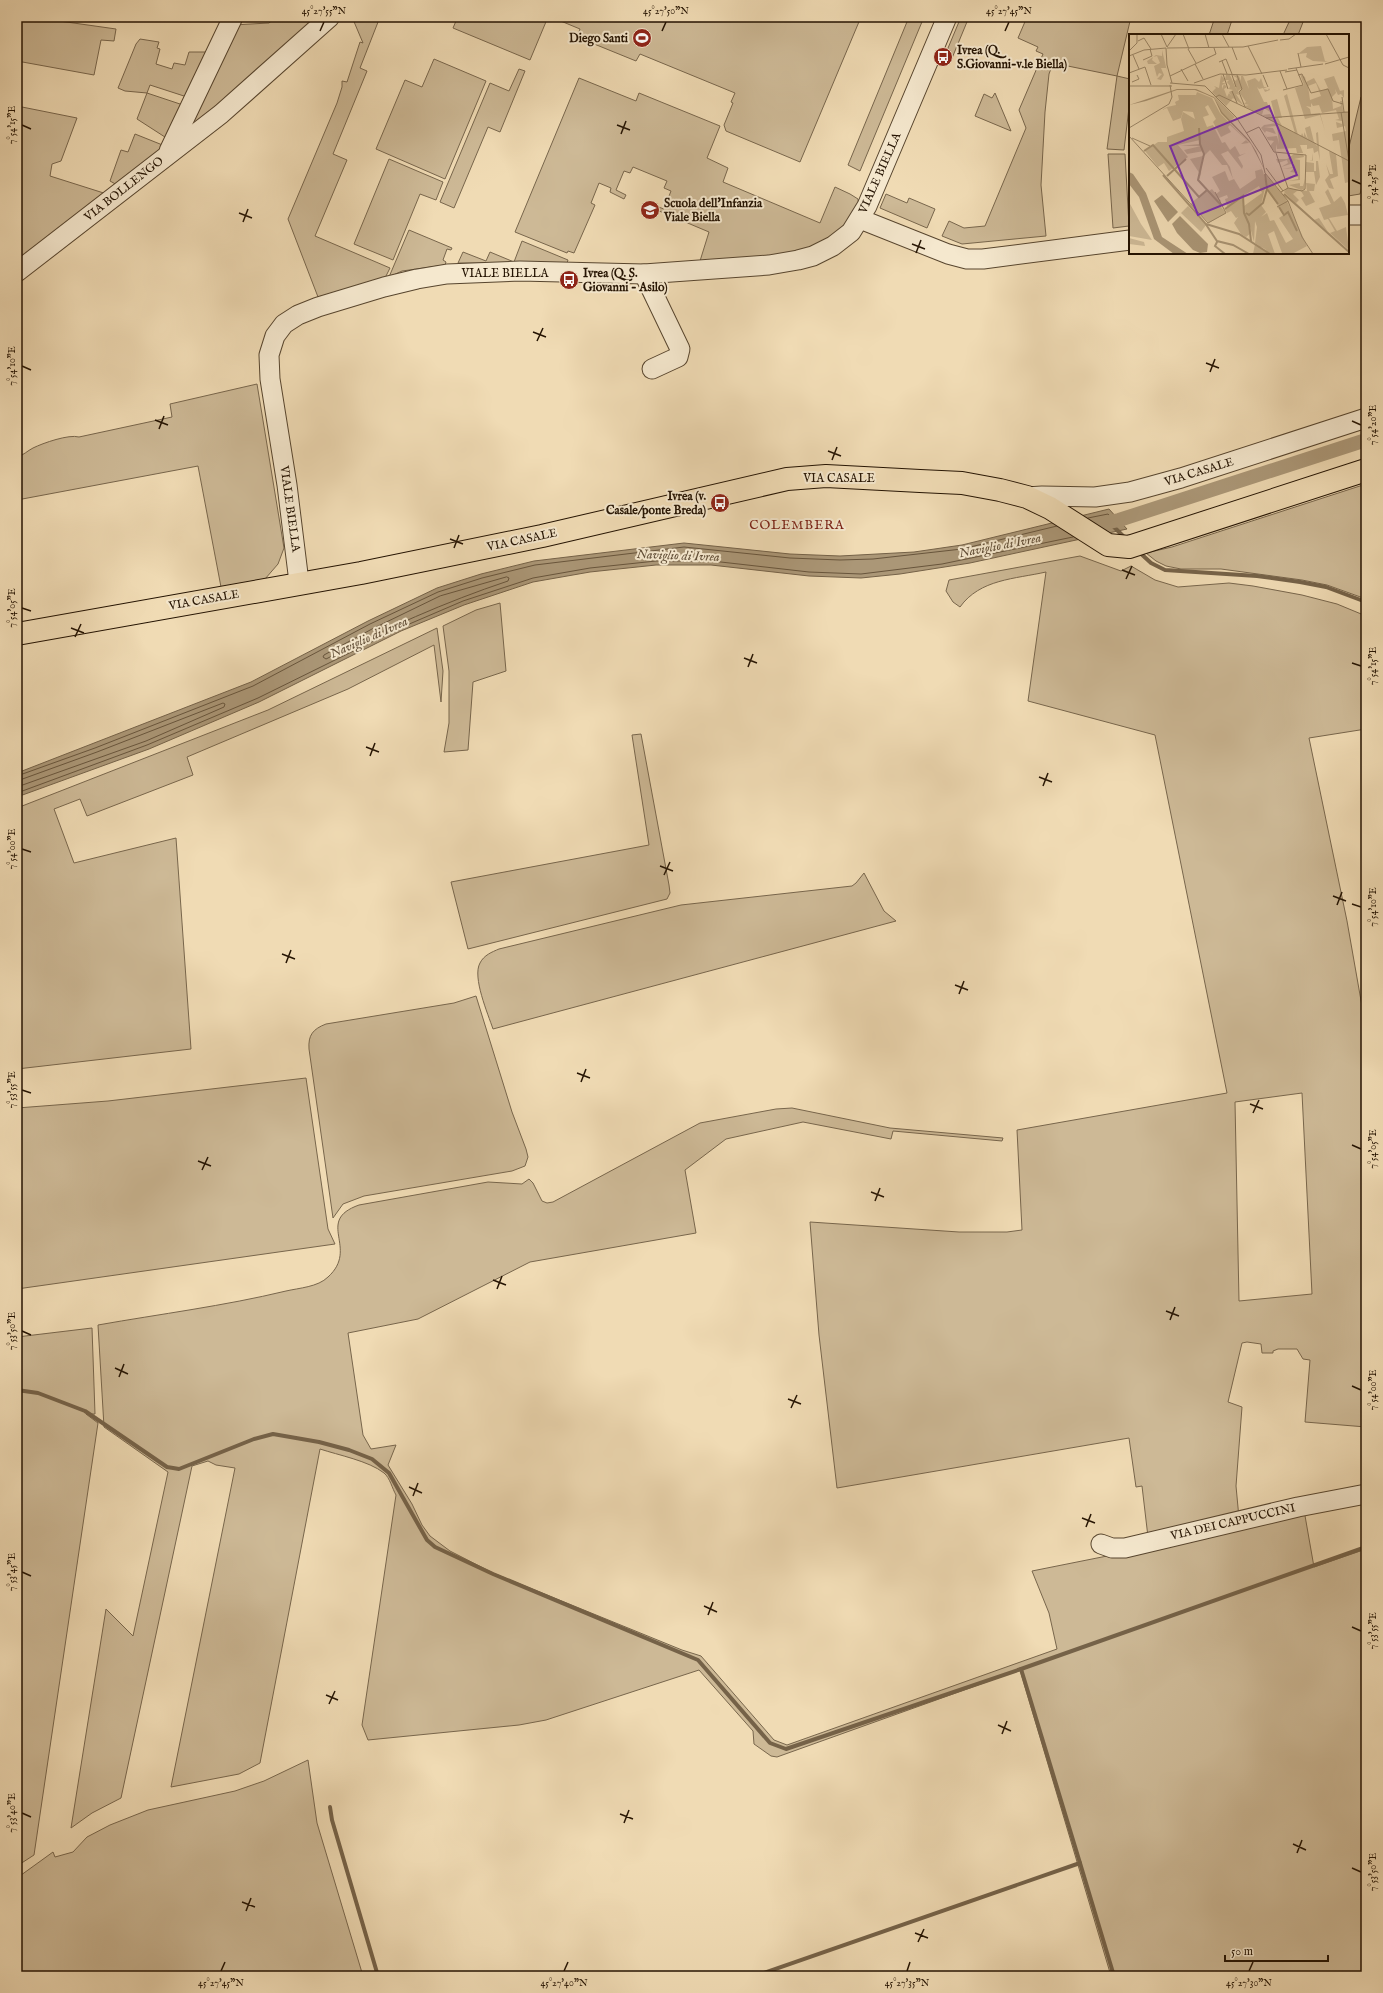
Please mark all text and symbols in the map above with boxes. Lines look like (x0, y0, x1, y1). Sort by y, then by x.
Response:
text: 45°27'55"N (302, 5, 347, 18)
text: 45°27'50"N (643, 5, 689, 18)
text: 45°27'45"N (986, 5, 1032, 18)
sports icon: Diego Santi (631, 27, 653, 49)
place label: Diego Santi (569, 31, 629, 47)
inset map (1129, 34, 1349, 254)
place label: Ivrea (Q. S.Giovanni-v.le Biella) (957, 43, 1067, 72)
bus stop icon: Ivrea (Q. S.Giovanni-v.le Biella) (932, 46, 954, 68)
text: 7°54'15"E (6, 106, 19, 144)
street label: VIALE BIELLA (855, 129, 905, 217)
street label: VIA BOLLENGO (81, 153, 167, 225)
text: 7°54'25"E (1367, 164, 1380, 204)
place label: Scuola dell'Infanzia Viale Biella (663, 196, 763, 225)
school or university icon: Scuola dell'Infanzia Viale Biella (639, 199, 661, 221)
street label: VIALE BIELLA (460, 266, 549, 281)
place label: Ivrea (Q. S. Giovanni - Asilo) (583, 266, 668, 295)
bus stop icon: Ivrea (Q. S. Giovanni - Asilo) (558, 269, 580, 291)
text: 7°54'10"E (6, 346, 19, 386)
text: 7°54'20"E (1367, 405, 1380, 445)
street label: VIA CASALE (1162, 454, 1235, 490)
street label: VIALE BIELLA (276, 464, 304, 554)
street label: VIA CASALE (802, 471, 875, 486)
place label: Ivrea (v. Casale/ponte Breda) (606, 489, 706, 519)
bus stop icon: Ivrea (v. Casale/ponte Breda) (709, 492, 731, 514)
district label: COLEMBERA (749, 517, 845, 534)
street label: VIA CASALE (485, 525, 559, 555)
water label: Naviglio di Ivrea (957, 530, 1043, 563)
water label: Naviglio di Ivrea (636, 546, 720, 567)
street label: VIA CASALE (167, 586, 241, 614)
text: 7°54'05"E (6, 588, 19, 628)
water label: Naviglio di Ivrea (327, 613, 411, 664)
text: 7°54'15"E (1367, 647, 1380, 685)
text: 7°54'00"E (6, 829, 19, 869)
text: 7°54'10"E (1367, 887, 1380, 927)
text: 7°53'55"E (6, 1071, 19, 1109)
text: 7°54'05"E (1367, 1129, 1380, 1169)
text: 7°53'50"E (6, 1312, 19, 1350)
text: 7°54'00"E (1367, 1370, 1380, 1410)
street label: VIA DEI CAPPUCCINI (1168, 1500, 1297, 1544)
text: 7°53'45"E (6, 1553, 19, 1591)
text: 7°53'55"E (1367, 1612, 1380, 1650)
text: 7°53'40"E (6, 1793, 19, 1833)
text: 7°53'50"E (1367, 1853, 1380, 1891)
scale bar (1225, 1937, 1328, 1963)
text: 50 m (1231, 1944, 1253, 1959)
text: 45°27'45"N (198, 1977, 244, 1990)
text: 45°27'40"N (540, 1977, 588, 1990)
text: 45°27'35"N (885, 1977, 930, 1990)
text: 45°27'30"N (1226, 1977, 1272, 1990)

